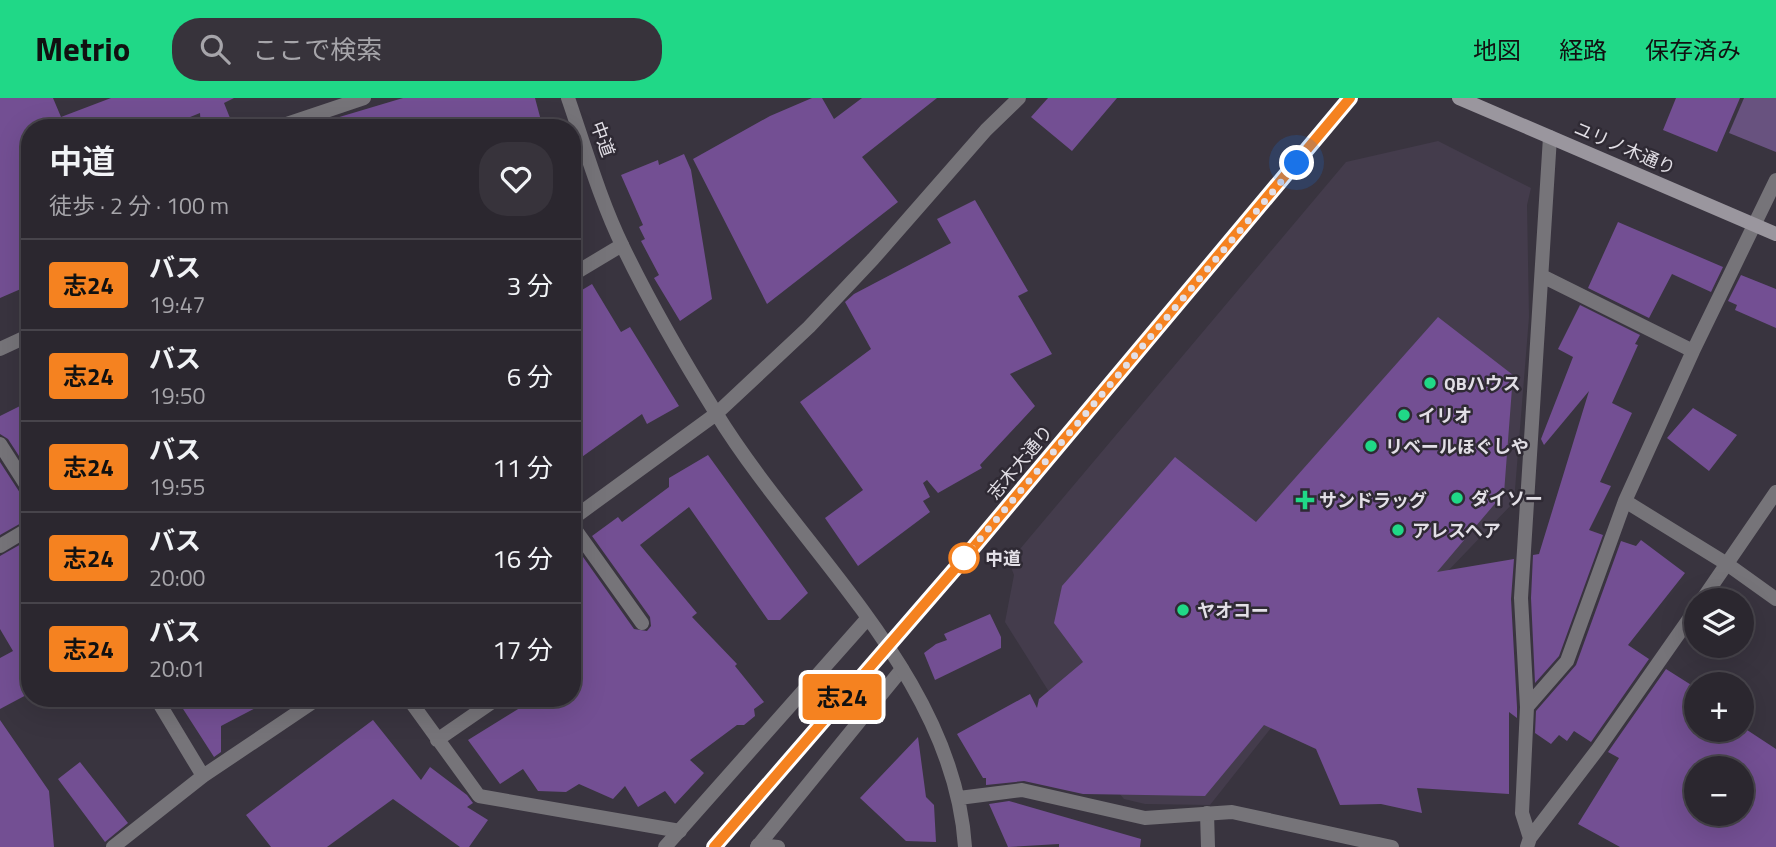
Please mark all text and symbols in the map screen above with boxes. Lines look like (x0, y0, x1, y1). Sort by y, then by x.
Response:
search box (172, 18, 662, 81)
text: Metrio (35, 24, 130, 74)
icon: search (196, 30, 234, 68)
text: ここで検索 (252, 30, 382, 69)
text: 地図 (1473, 32, 1521, 68)
text: 経路 (1559, 32, 1607, 68)
text: 保存済み (1645, 32, 1741, 68)
street label: ユリノ木通り (1570, 114, 1680, 182)
street label: 中道 (584, 117, 622, 161)
text: 中道 (49, 136, 115, 186)
button: heart (479, 142, 553, 216)
your location (1279, 145, 1314, 180)
text: 徒歩 · 2 分 · 100 m (49, 188, 229, 223)
text: バス (149, 248, 201, 287)
text: 3 分 (507, 266, 553, 305)
text: 志24 (63, 267, 114, 303)
text: 19:47 (149, 287, 205, 322)
text: バス (149, 339, 201, 378)
text: 6 分 (507, 357, 553, 396)
text: 志24 (63, 358, 114, 394)
place label: QBハウス (1444, 370, 1521, 397)
marker: QBハウス (1422, 375, 1438, 391)
text: 19:50 (149, 378, 205, 413)
place label: イリオ (1418, 402, 1472, 429)
marker: イリオ (1396, 407, 1412, 423)
street label: 志木大通り (981, 419, 1059, 505)
text: バス (149, 430, 201, 469)
place label: リベールほぐしや (1385, 433, 1529, 460)
marker: リベールほぐしや (1363, 438, 1379, 454)
text: 11 分 (492, 448, 553, 487)
text: 志24 (63, 449, 114, 485)
text: 19:55 (149, 469, 205, 504)
place label: ダイソー (1471, 485, 1543, 512)
place label: サンドラッグ (1319, 487, 1427, 514)
marker: ダイソー (1449, 490, 1465, 506)
marker: サンドラッグ (1297, 492, 1313, 508)
place label: アレスヘア (1412, 517, 1501, 544)
text: バス (149, 521, 201, 560)
marker: アレスヘア (1390, 522, 1406, 538)
text: 16 分 (492, 539, 553, 578)
text: 志24 (63, 540, 114, 576)
marker: 中道 (949, 543, 979, 573)
place label: 中道 (985, 545, 1021, 572)
text: 20:00 (149, 560, 205, 595)
map controls (1684, 588, 1754, 826)
button: layers (1684, 588, 1754, 658)
place label: ヤオコー (1197, 597, 1269, 624)
marker: ヤオコー (1175, 602, 1191, 618)
text: バス (149, 612, 201, 651)
text: 17 分 (492, 630, 553, 669)
text: 志24 (63, 631, 114, 667)
text: 20:01 (149, 651, 205, 686)
button: + (1684, 672, 1754, 742)
line badge: 志24 (802, 674, 882, 720)
text: 志24 (817, 679, 867, 715)
button: − (1684, 756, 1754, 826)

